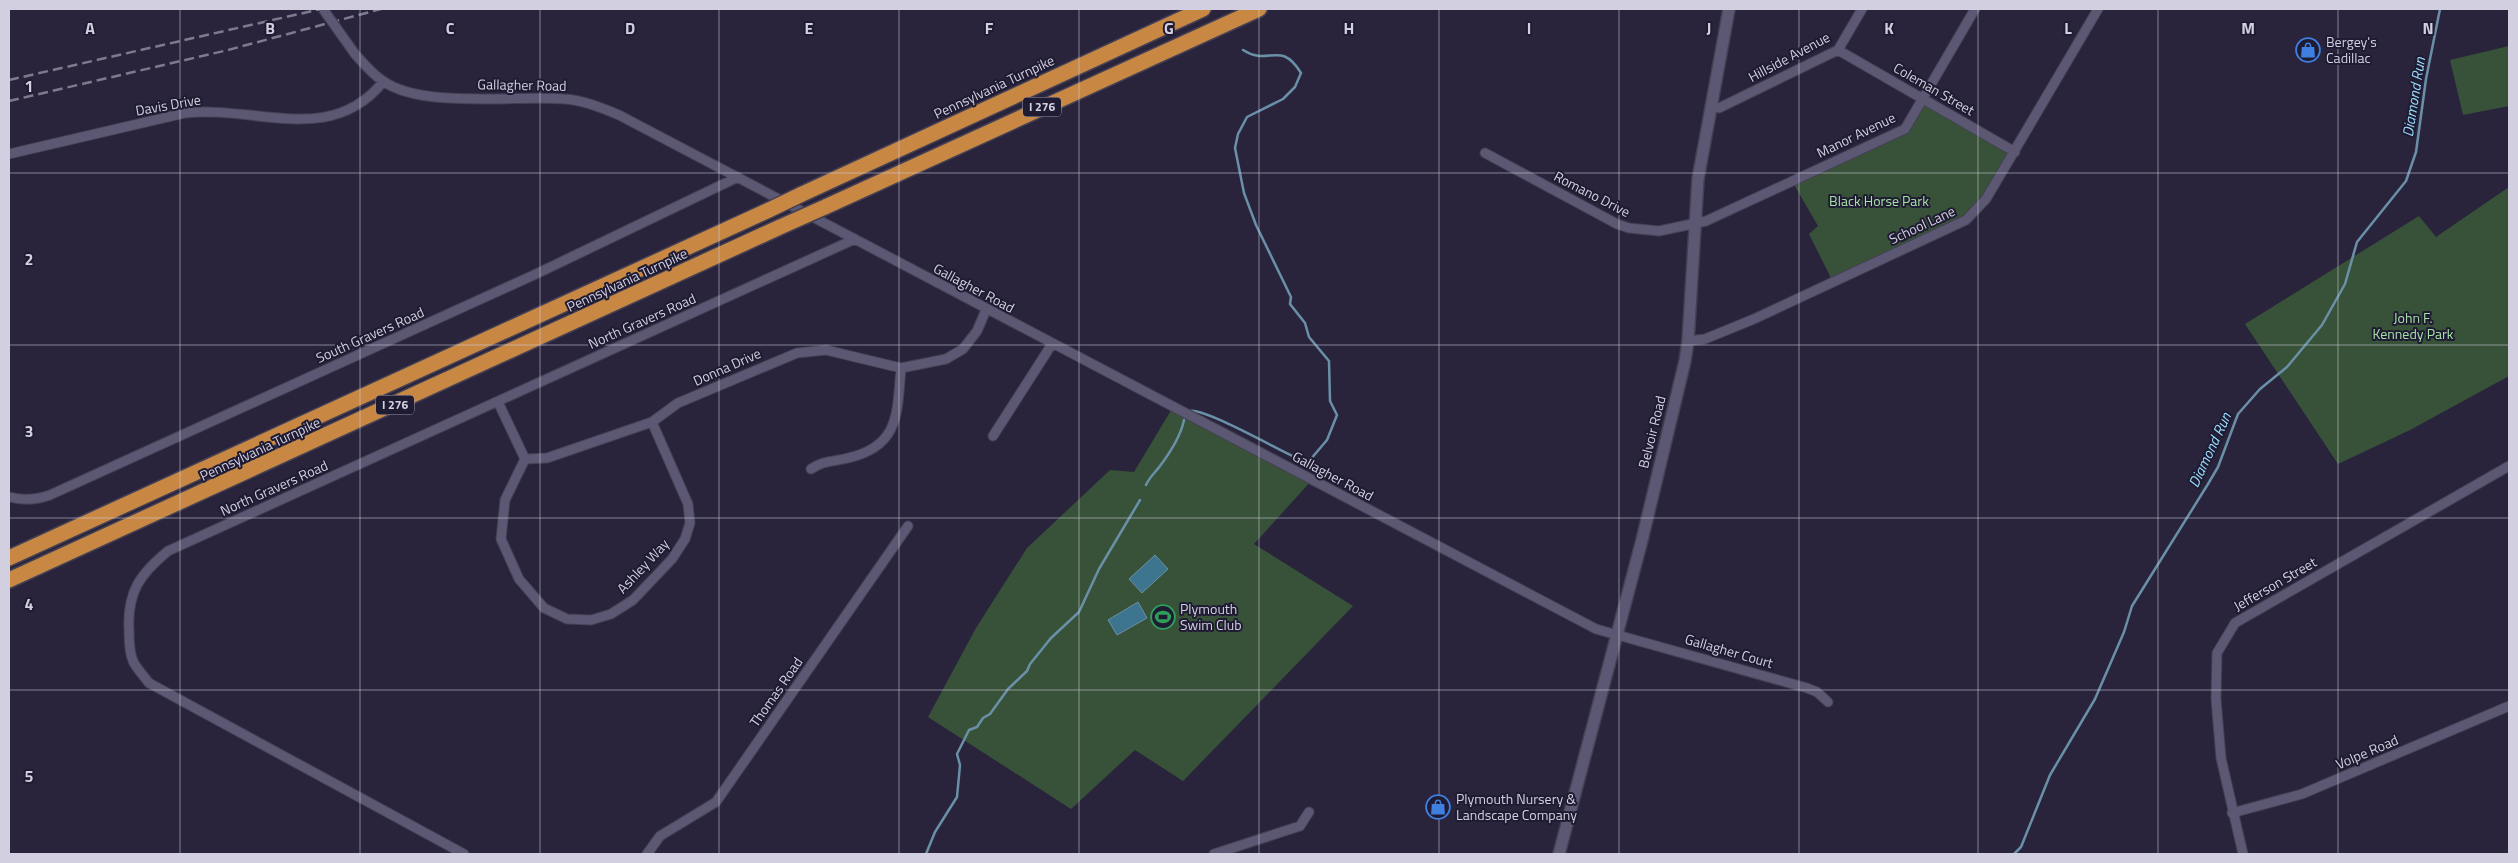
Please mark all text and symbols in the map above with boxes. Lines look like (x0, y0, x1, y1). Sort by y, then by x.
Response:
text: A (85, 16, 95, 40)
text: B (265, 16, 275, 40)
text: C (446, 16, 455, 40)
text: D (625, 16, 635, 40)
text: E (805, 16, 814, 40)
text: F (985, 16, 994, 40)
text: G (1164, 16, 1174, 40)
text: H (1344, 16, 1354, 40)
text: I (1527, 16, 1531, 40)
text: J (1707, 16, 1711, 40)
text: K (1884, 16, 1894, 40)
text: L (2064, 16, 2072, 40)
text: M (2241, 16, 2255, 40)
text: N (2422, 16, 2434, 40)
street label: Hillside Avenue (1744, 26, 1833, 87)
place label: Bergey's Cadillac (2326, 31, 2377, 68)
shop icon: Bergey's Cadillac (2295, 37, 2321, 63)
street label: Pennsylvania Turnpike (930, 49, 1058, 124)
water label: Diamond Run (2396, 55, 2431, 138)
street label: Coleman Street (1890, 57, 1979, 120)
street label: Gallagher Road (477, 73, 567, 96)
text: 1 (25, 74, 33, 98)
street label: Davis Drive (134, 88, 202, 121)
road number: I 276 (1023, 98, 1061, 116)
street label: Manor Avenue (1813, 106, 1899, 163)
street label: Romano Drive (1550, 165, 1634, 222)
park label: Black Horse Park (1829, 190, 1929, 211)
street label: School Lane (1885, 200, 1958, 249)
street label: Pennsylvania Turnpike (563, 242, 691, 317)
text: 2 (25, 247, 33, 271)
street label: Gallagher Road (930, 257, 1019, 318)
street label: North Gravers Road (585, 287, 699, 354)
street label: South Gravers Road (312, 301, 427, 368)
park label: John F. Kennedy Park (2373, 307, 2454, 344)
street label: Donna Drive (690, 342, 764, 391)
street label: Belvoir Road (1632, 393, 1671, 470)
road number: I 276 (376, 396, 414, 414)
water label: Diamond Run (2182, 408, 2237, 491)
street label: Pennsylvania Turnpike (196, 411, 324, 486)
text: 3 (25, 419, 33, 443)
street label: Gallagher Road (1289, 445, 1378, 506)
street label: North Gravers Road (217, 454, 331, 521)
street label: Ashley Way (612, 533, 674, 598)
street label: Jefferson Street (2229, 551, 2320, 616)
text: 4 (25, 592, 34, 616)
place label: Plymouth Swim Club (1180, 598, 1242, 635)
sports icon: Plymouth Swim Club (1150, 604, 1176, 630)
street label: Gallagher Court (1683, 628, 1776, 673)
street label: Thomas Road (744, 653, 807, 731)
street label: Volpe Road (2332, 729, 2401, 774)
text: 5 (25, 764, 34, 788)
place label: Plymouth Nursery & Landscape Company (1456, 788, 1577, 825)
shop icon: Plymouth Nursery & Landscape Company (1425, 794, 1451, 820)

